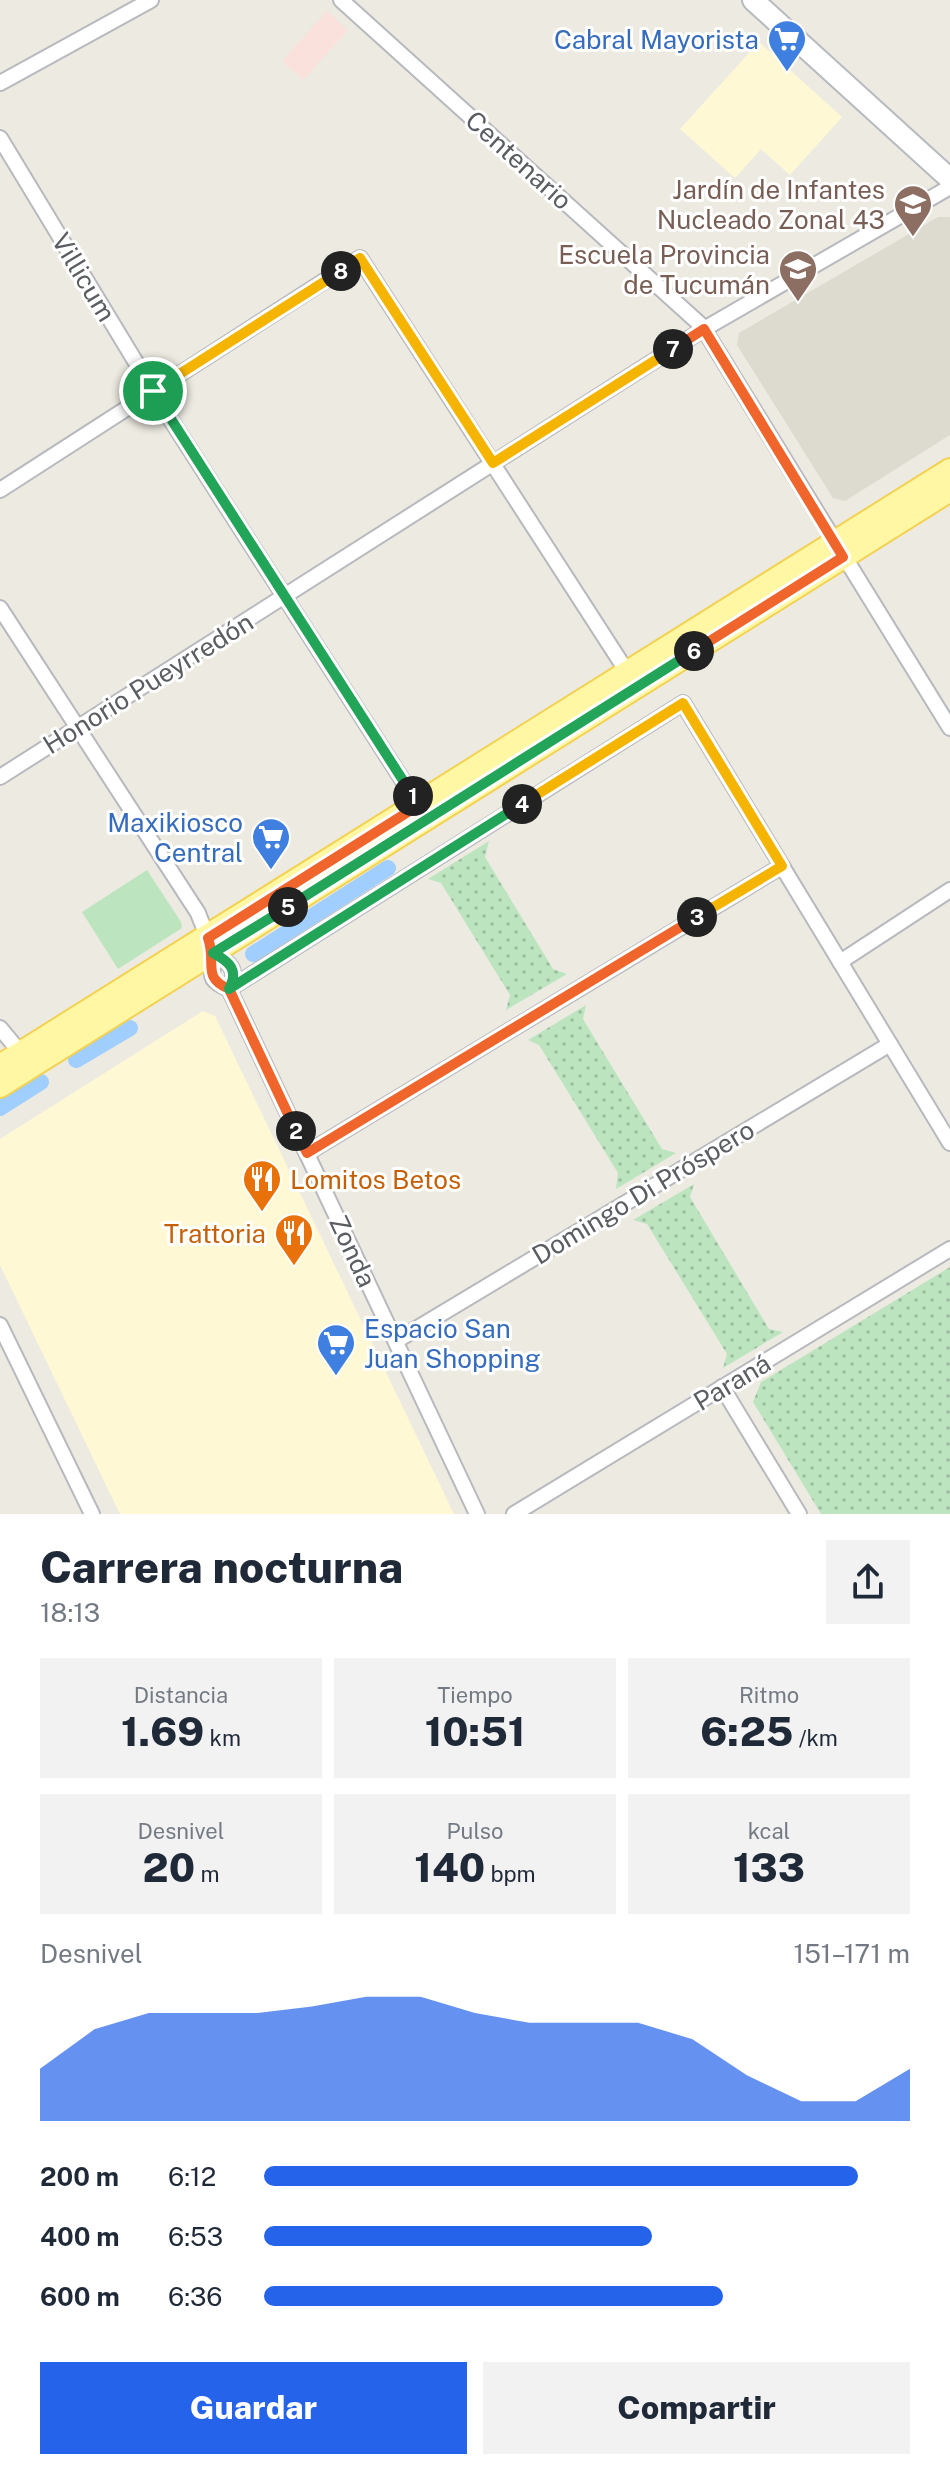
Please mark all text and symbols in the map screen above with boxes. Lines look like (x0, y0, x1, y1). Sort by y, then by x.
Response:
supermarket icon: Cabral Mayorista (766, 18, 808, 73)
place label: Cabral Mayorista (554, 24, 759, 55)
street label: Centenario (460, 104, 578, 216)
place label: Jardín de Infantes Nucleado Zonal 43 (657, 174, 885, 235)
school or university icon: Jardín de Infantes Nucleado Zonal 43 (892, 183, 934, 238)
street label: Villicum (46, 227, 122, 327)
place label: Escuela Provincia de Tucumán (558, 239, 770, 300)
school or university icon: Escuela Provincia de Tucumán (777, 248, 819, 303)
pin: 8 (321, 251, 361, 291)
text: 8 (334, 258, 348, 284)
pin: 7 (653, 329, 693, 369)
text: 7 (666, 336, 680, 362)
pin (119, 357, 187, 425)
icon: arrive (131, 369, 175, 413)
street label: Honorio Pueyrredón (37, 606, 259, 760)
pin: 6 (674, 631, 714, 671)
text: 6 (687, 638, 701, 664)
pin: 1 (393, 776, 433, 816)
text: 1 (408, 783, 418, 809)
pin: 4 (502, 784, 542, 824)
text: 4 (515, 791, 529, 817)
place label: Maxikiosco Central (107, 807, 243, 868)
supermarket icon: Maxikiosco Central (250, 816, 292, 871)
pin: 5 (268, 887, 308, 927)
text: 5 (281, 894, 295, 920)
pin: 3 (677, 897, 717, 937)
text: 3 (690, 904, 704, 930)
pin: 2 (276, 1111, 316, 1151)
street label: Domingo Di Próspero (526, 1113, 760, 1271)
text: 2 (289, 1118, 303, 1144)
restaurant icon: Lomitos Betos (241, 1158, 283, 1213)
place label: Lomitos Betos (290, 1164, 461, 1195)
street label: Zonda (323, 1210, 383, 1292)
restaurant icon: Trattoria (273, 1212, 315, 1267)
place label: Trattoria (164, 1218, 266, 1249)
place label: Espacio San Juan Shopping (364, 1313, 541, 1374)
supermarket icon: Espacio San Juan Shopping (315, 1322, 357, 1377)
street label: Paraná (688, 1347, 776, 1417)
button: share (826, 1540, 910, 1624)
text: Carrera nocturna (40, 1541, 403, 1593)
text: 18:13 (40, 1597, 100, 1628)
text: Distancia (134, 1682, 228, 1708)
text: Tiempo (437, 1682, 513, 1708)
text: Ritmo (739, 1682, 799, 1708)
text: 1.69 (121, 1708, 204, 1755)
text: 10:51 (425, 1708, 525, 1755)
text: 6:25 (700, 1708, 793, 1755)
text: km (204, 1725, 241, 1751)
text: /km (793, 1725, 838, 1751)
text: Desnivel (138, 1818, 224, 1844)
text: Pulso (447, 1818, 503, 1844)
text: kcal (748, 1818, 790, 1844)
text: 20 (143, 1844, 195, 1891)
text: 140 (414, 1844, 485, 1891)
text: 133 (733, 1844, 805, 1891)
text: m (195, 1861, 219, 1887)
text: bpm (485, 1861, 536, 1887)
text: Desnivel (40, 1938, 143, 1969)
text: 151–171 m (794, 1938, 910, 1969)
text: 200 m (40, 2161, 119, 2192)
text: 6:12 (168, 2161, 216, 2192)
text: 400 m (40, 2221, 120, 2252)
text: 6:53 (168, 2221, 223, 2252)
text: 600 m (40, 2281, 120, 2312)
text: 6:36 (168, 2281, 222, 2312)
button: Guardar (40, 2362, 467, 2454)
button: Compartir (483, 2362, 910, 2454)

